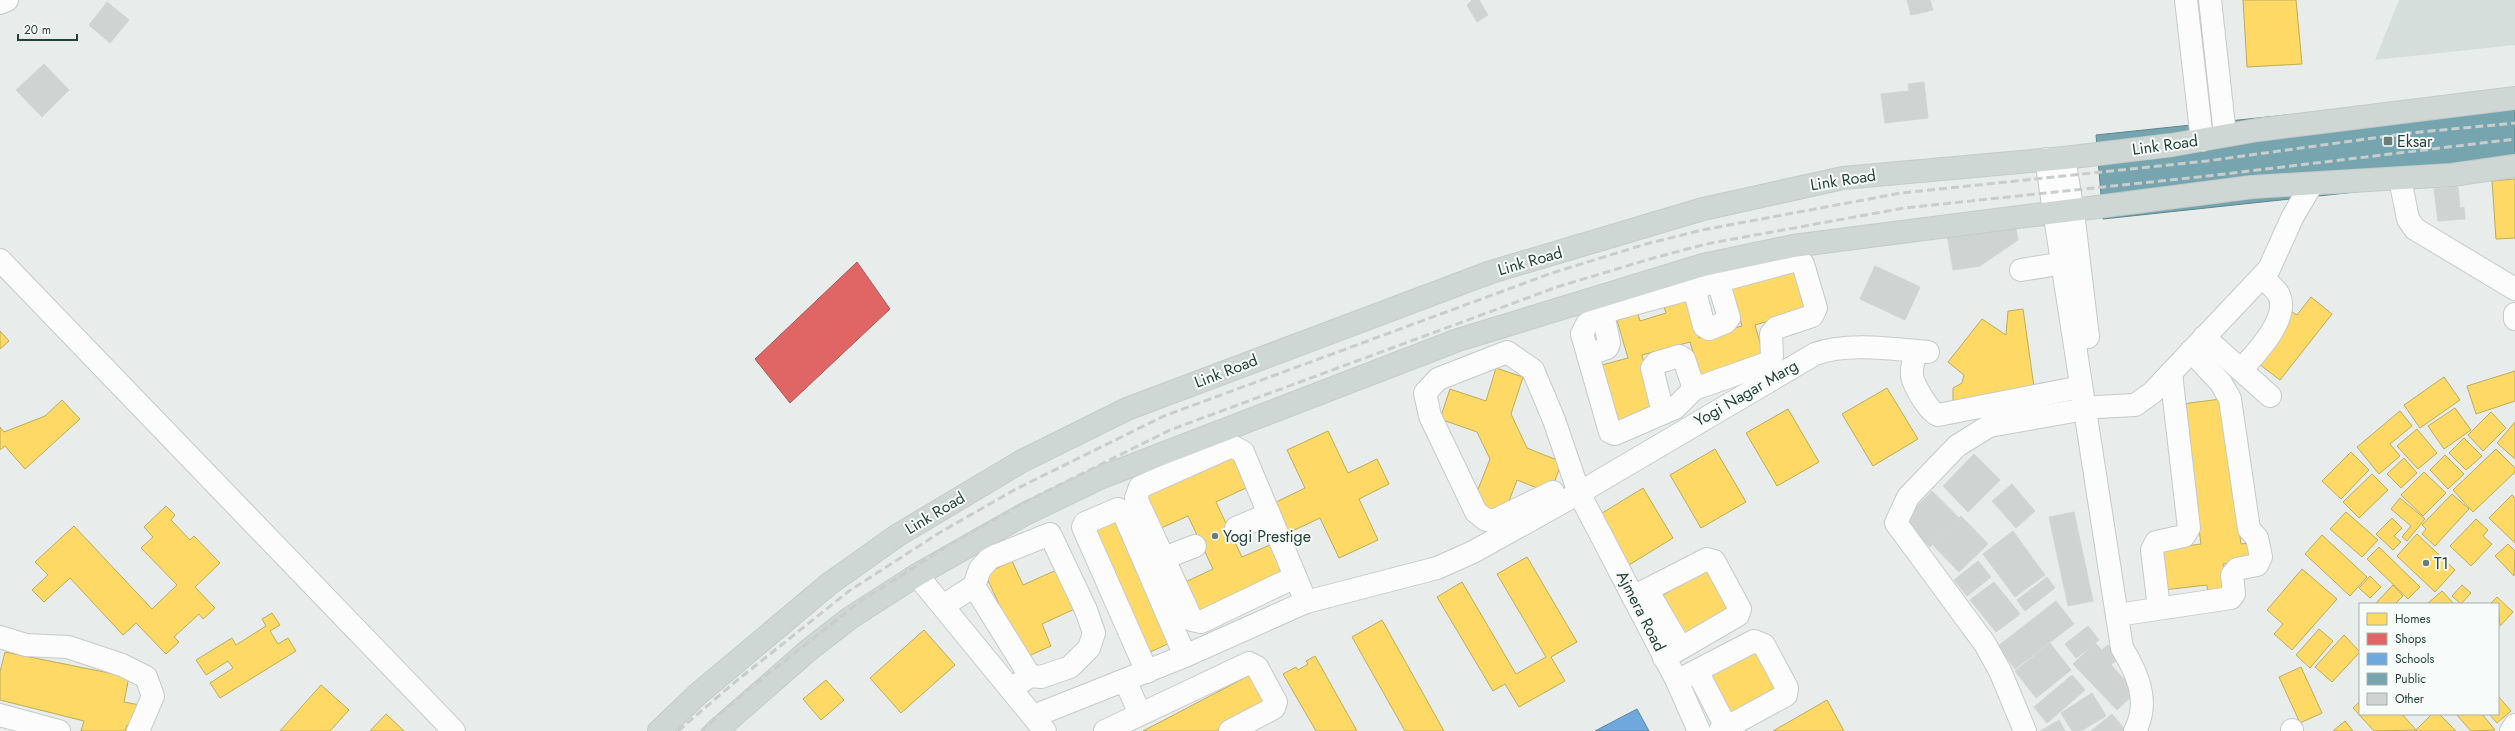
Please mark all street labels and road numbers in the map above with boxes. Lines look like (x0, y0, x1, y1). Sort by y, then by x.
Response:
street label: Link Road (2131, 129, 2199, 161)
street label: Link Road (1809, 163, 1877, 197)
street label: Link Road (1495, 241, 1565, 281)
street label: Link Road (1191, 348, 1261, 394)
street label: Yogi Nagar Marg (1690, 354, 1802, 432)
street label: Link Road (901, 486, 969, 540)
street label: Ajmera Road (1611, 567, 1671, 655)

